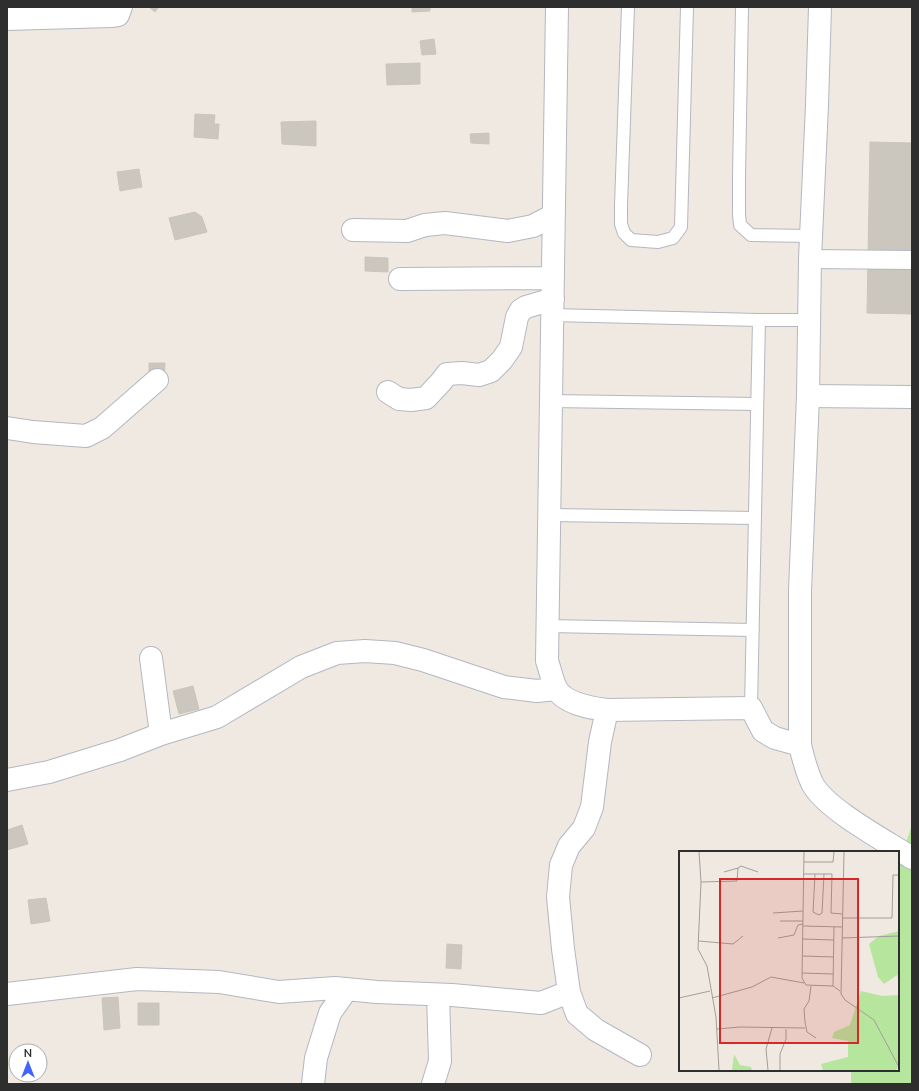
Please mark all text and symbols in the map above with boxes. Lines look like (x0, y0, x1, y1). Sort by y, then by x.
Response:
inset map (679, 851, 899, 1071)
north arrow (8, 1043, 48, 1083)
text: N (24, 1046, 32, 1060)

